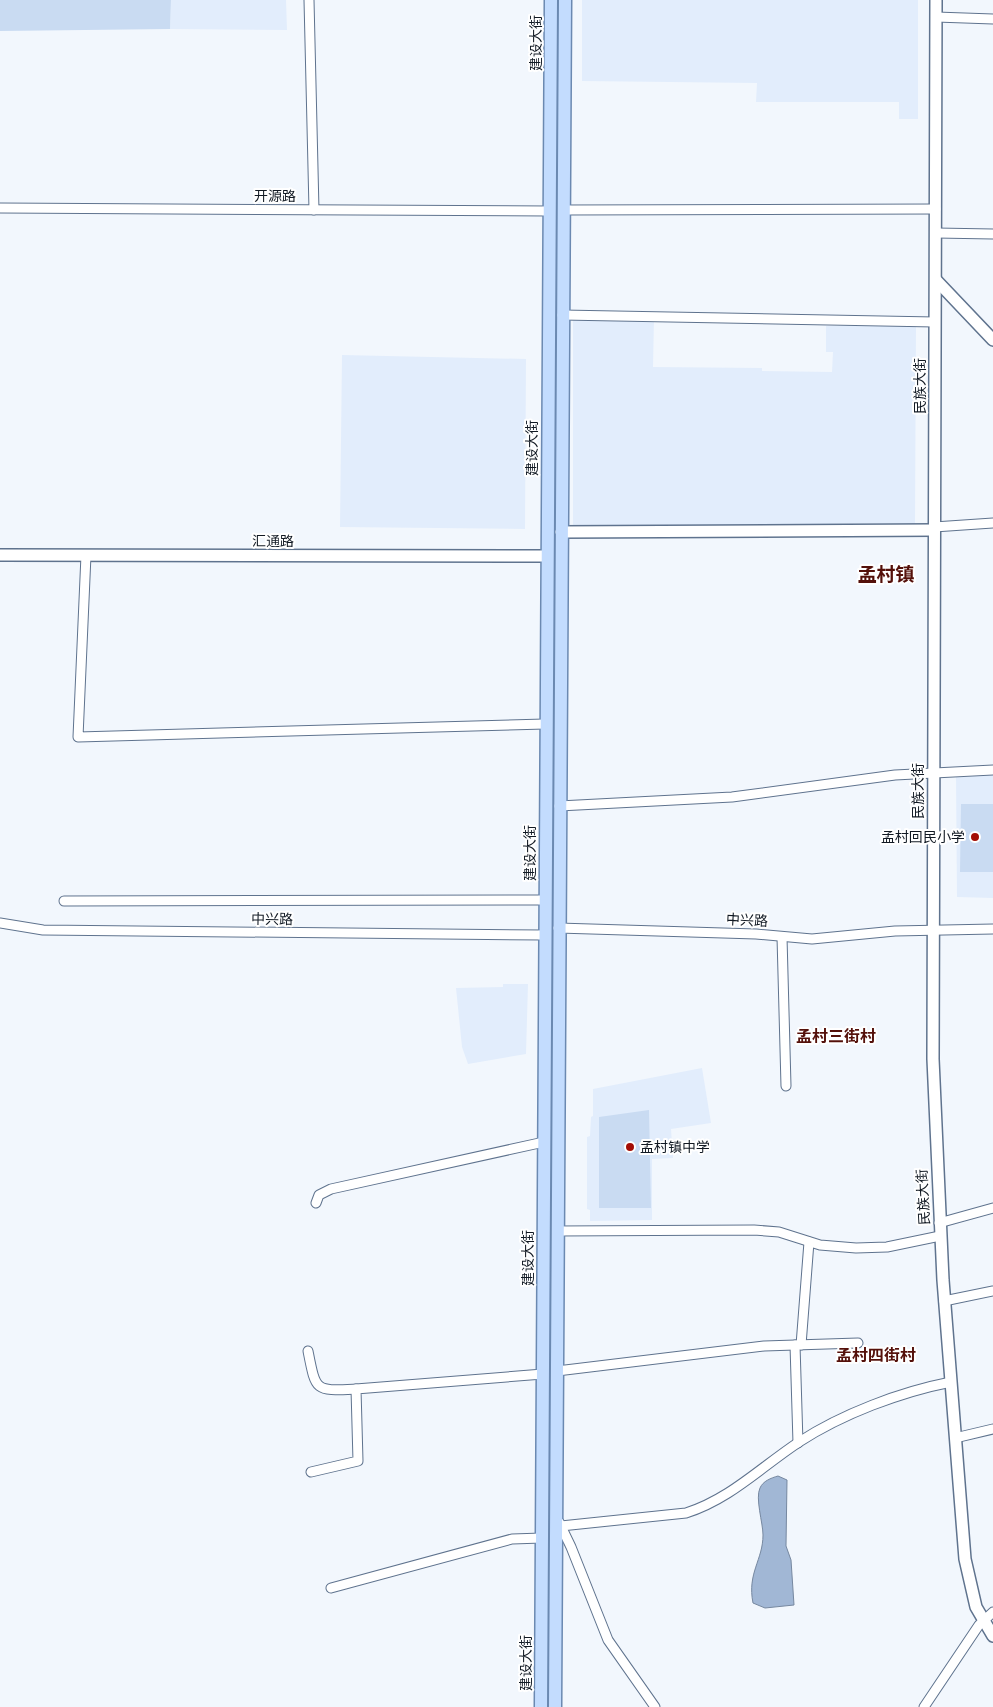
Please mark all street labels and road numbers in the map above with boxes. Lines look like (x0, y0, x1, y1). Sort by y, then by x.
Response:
street label: 建设大街 (526, 15, 546, 71)
street label: 开源路 (254, 186, 296, 206)
street label: 民族大街 (910, 358, 930, 414)
street label: 建设大街 (522, 420, 542, 476)
street label: 汇通路 (252, 531, 294, 551)
street label: 民族大街 (908, 763, 928, 819)
street label: 建设大街 (520, 825, 540, 881)
street label: 中兴路 (251, 909, 293, 929)
street label: 中兴路 (726, 909, 768, 931)
street label: 民族大街 (912, 1169, 934, 1225)
street label: 建设大街 (518, 1230, 538, 1286)
street label: 建设大街 (516, 1635, 536, 1691)

